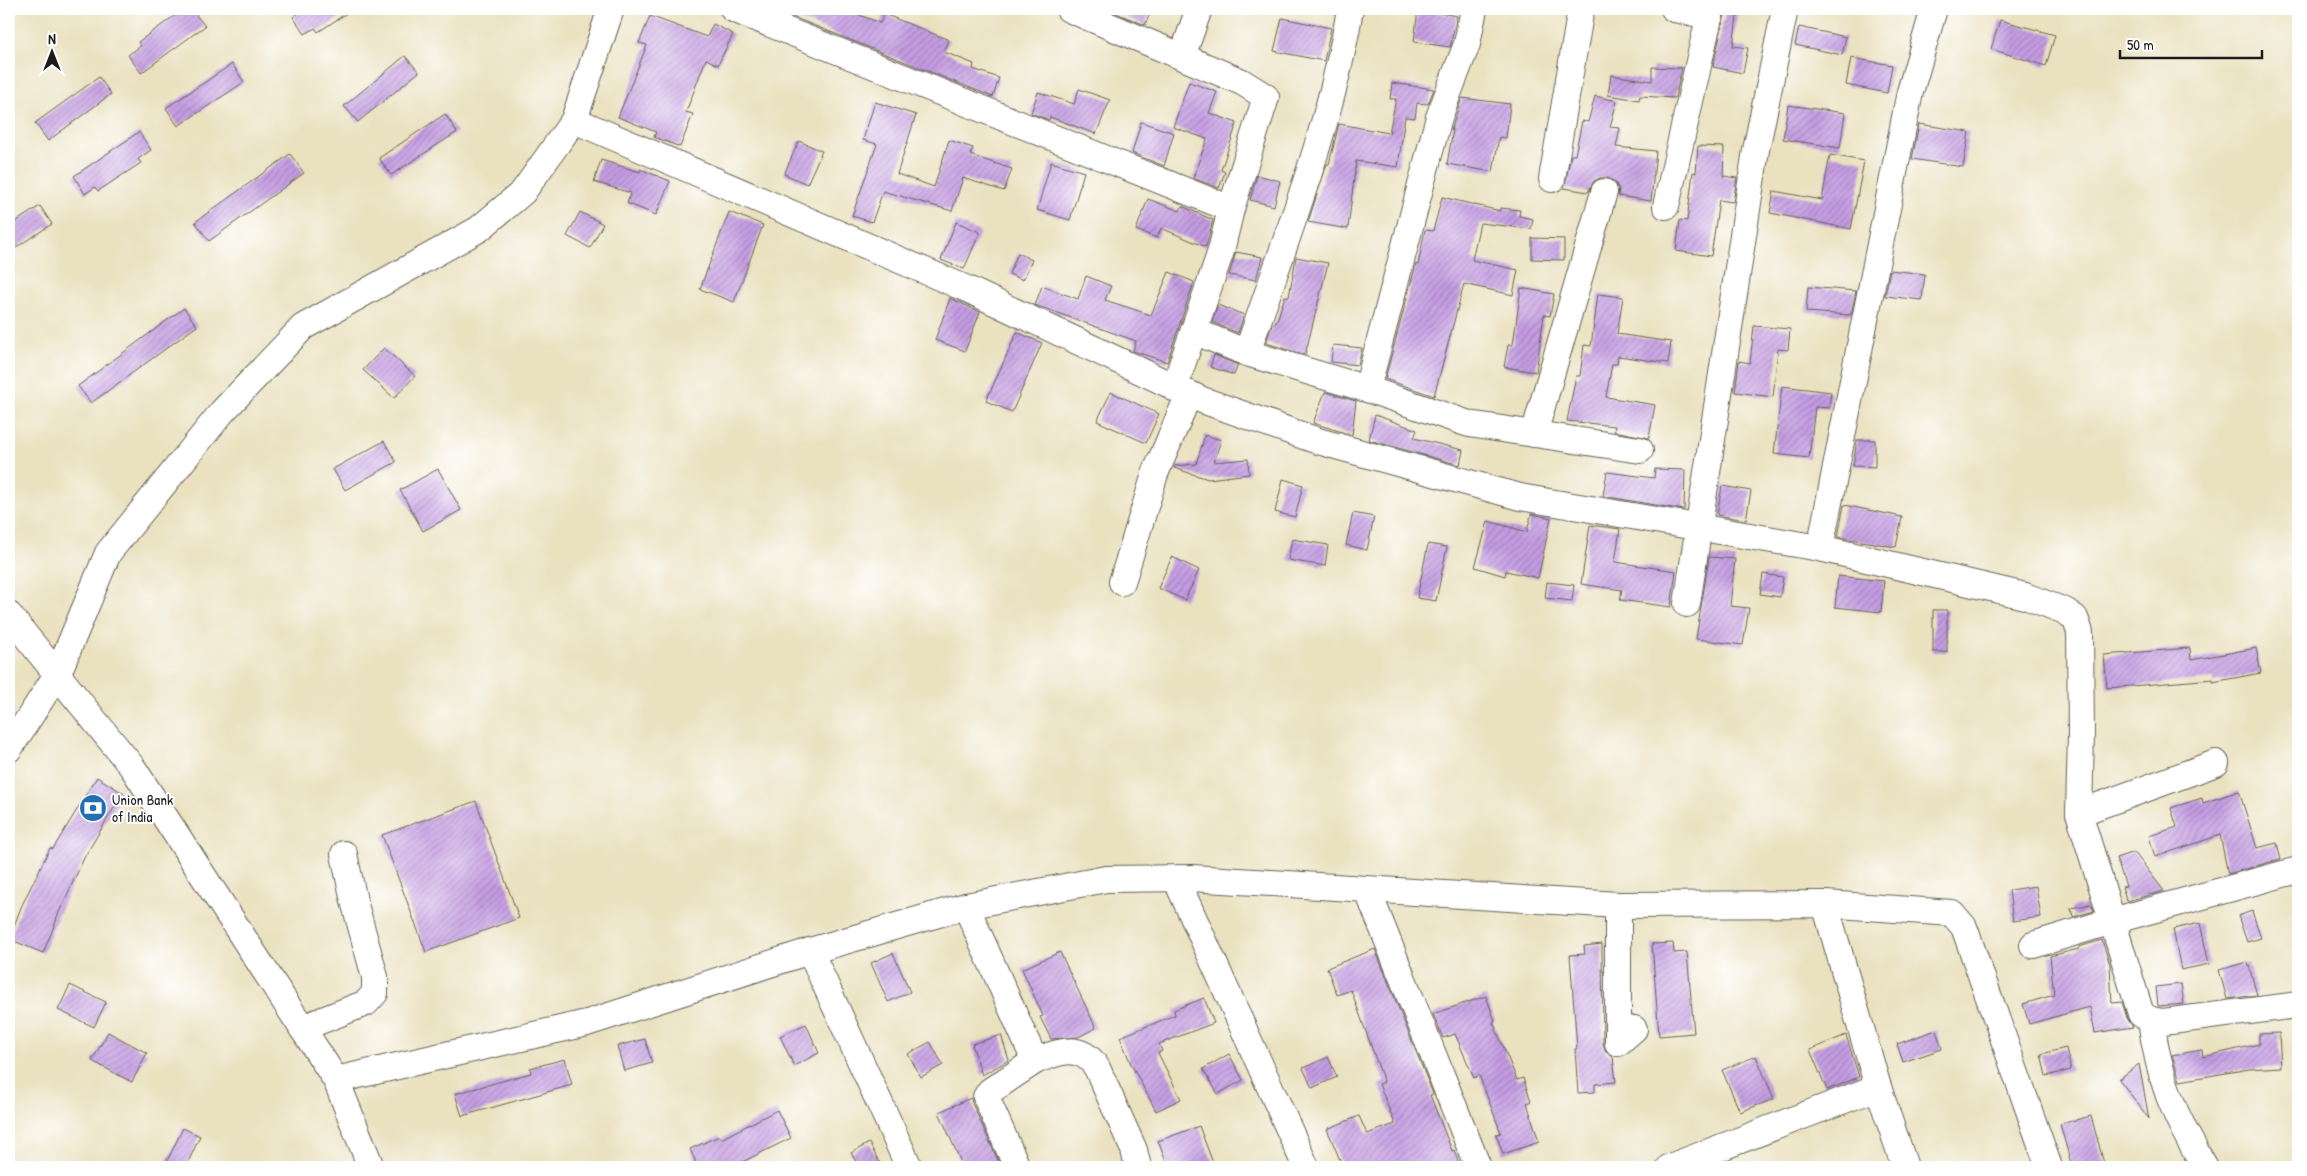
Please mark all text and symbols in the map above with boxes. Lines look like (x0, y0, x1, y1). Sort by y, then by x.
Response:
north arrow (28, 28, 78, 78)
scale bar (2120, 28, 2262, 60)
text: N (48, 29, 56, 48)
text: 50 m (2127, 34, 2154, 55)
place label: Union Bank of India (112, 789, 173, 827)
bank icon: Union Bank of India (78, 793, 108, 823)

